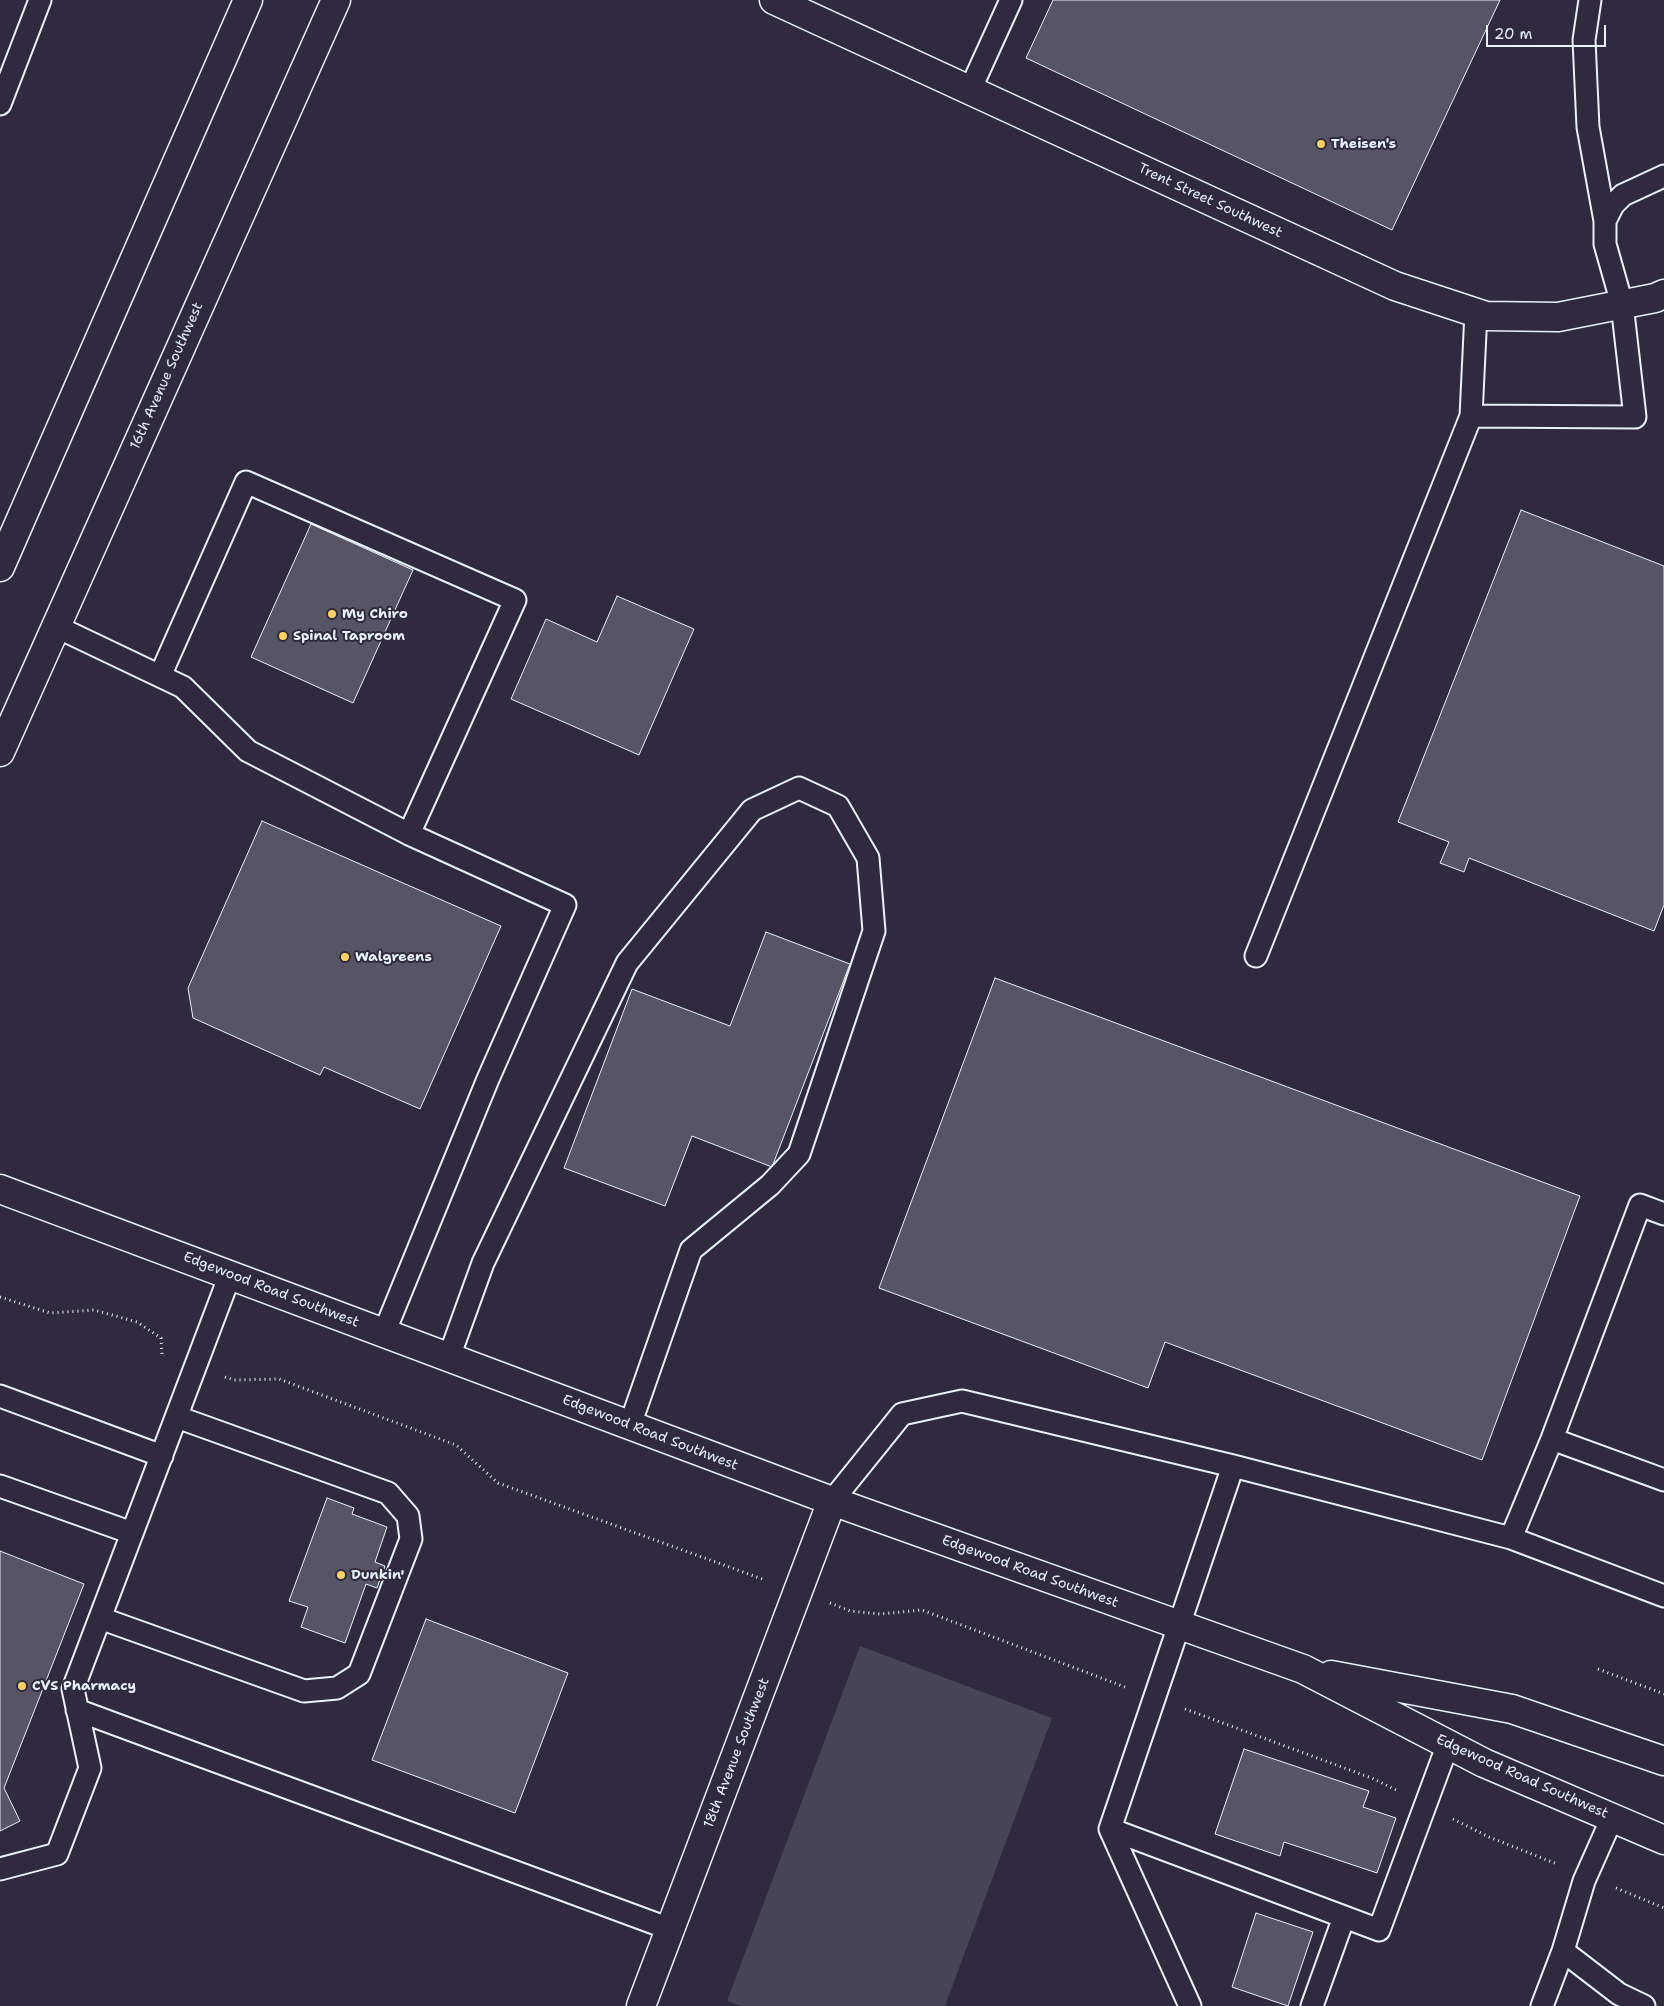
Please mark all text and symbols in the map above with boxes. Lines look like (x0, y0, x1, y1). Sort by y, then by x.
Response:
scale bar (1489, 15, 1609, 47)
text: 20 m (1494, 24, 1533, 44)
place label: Theisen's (1331, 136, 1396, 152)
marker: Theisen's (1315, 138, 1327, 150)
street label: Trent Street Southwest (1135, 160, 1285, 242)
street label: 16th Avenue Southwest (127, 300, 207, 452)
place label: My Chiro (342, 606, 408, 622)
marker: My Chiro (326, 608, 338, 620)
place label: Spinal Taproom (293, 628, 405, 644)
marker: Spinal Taproom (277, 630, 289, 642)
place label: Walgreens (355, 949, 432, 965)
marker: Walgreens (339, 951, 351, 963)
street label: Edgewood Road Southwest (181, 1249, 361, 1331)
street label: Edgewood Road Southwest (560, 1392, 740, 1474)
street label: Edgewood Road Southwest (939, 1532, 1121, 1612)
place label: Dunkin' (351, 1567, 404, 1583)
marker: Dunkin' (335, 1569, 347, 1581)
street label: 18th Avenue Southwest (701, 1675, 773, 1831)
place label: CVS Pharmacy (32, 1678, 136, 1694)
marker: CVS Pharmacy (16, 1680, 28, 1692)
street label: Edgewood Road Southwest (1433, 1731, 1611, 1823)

